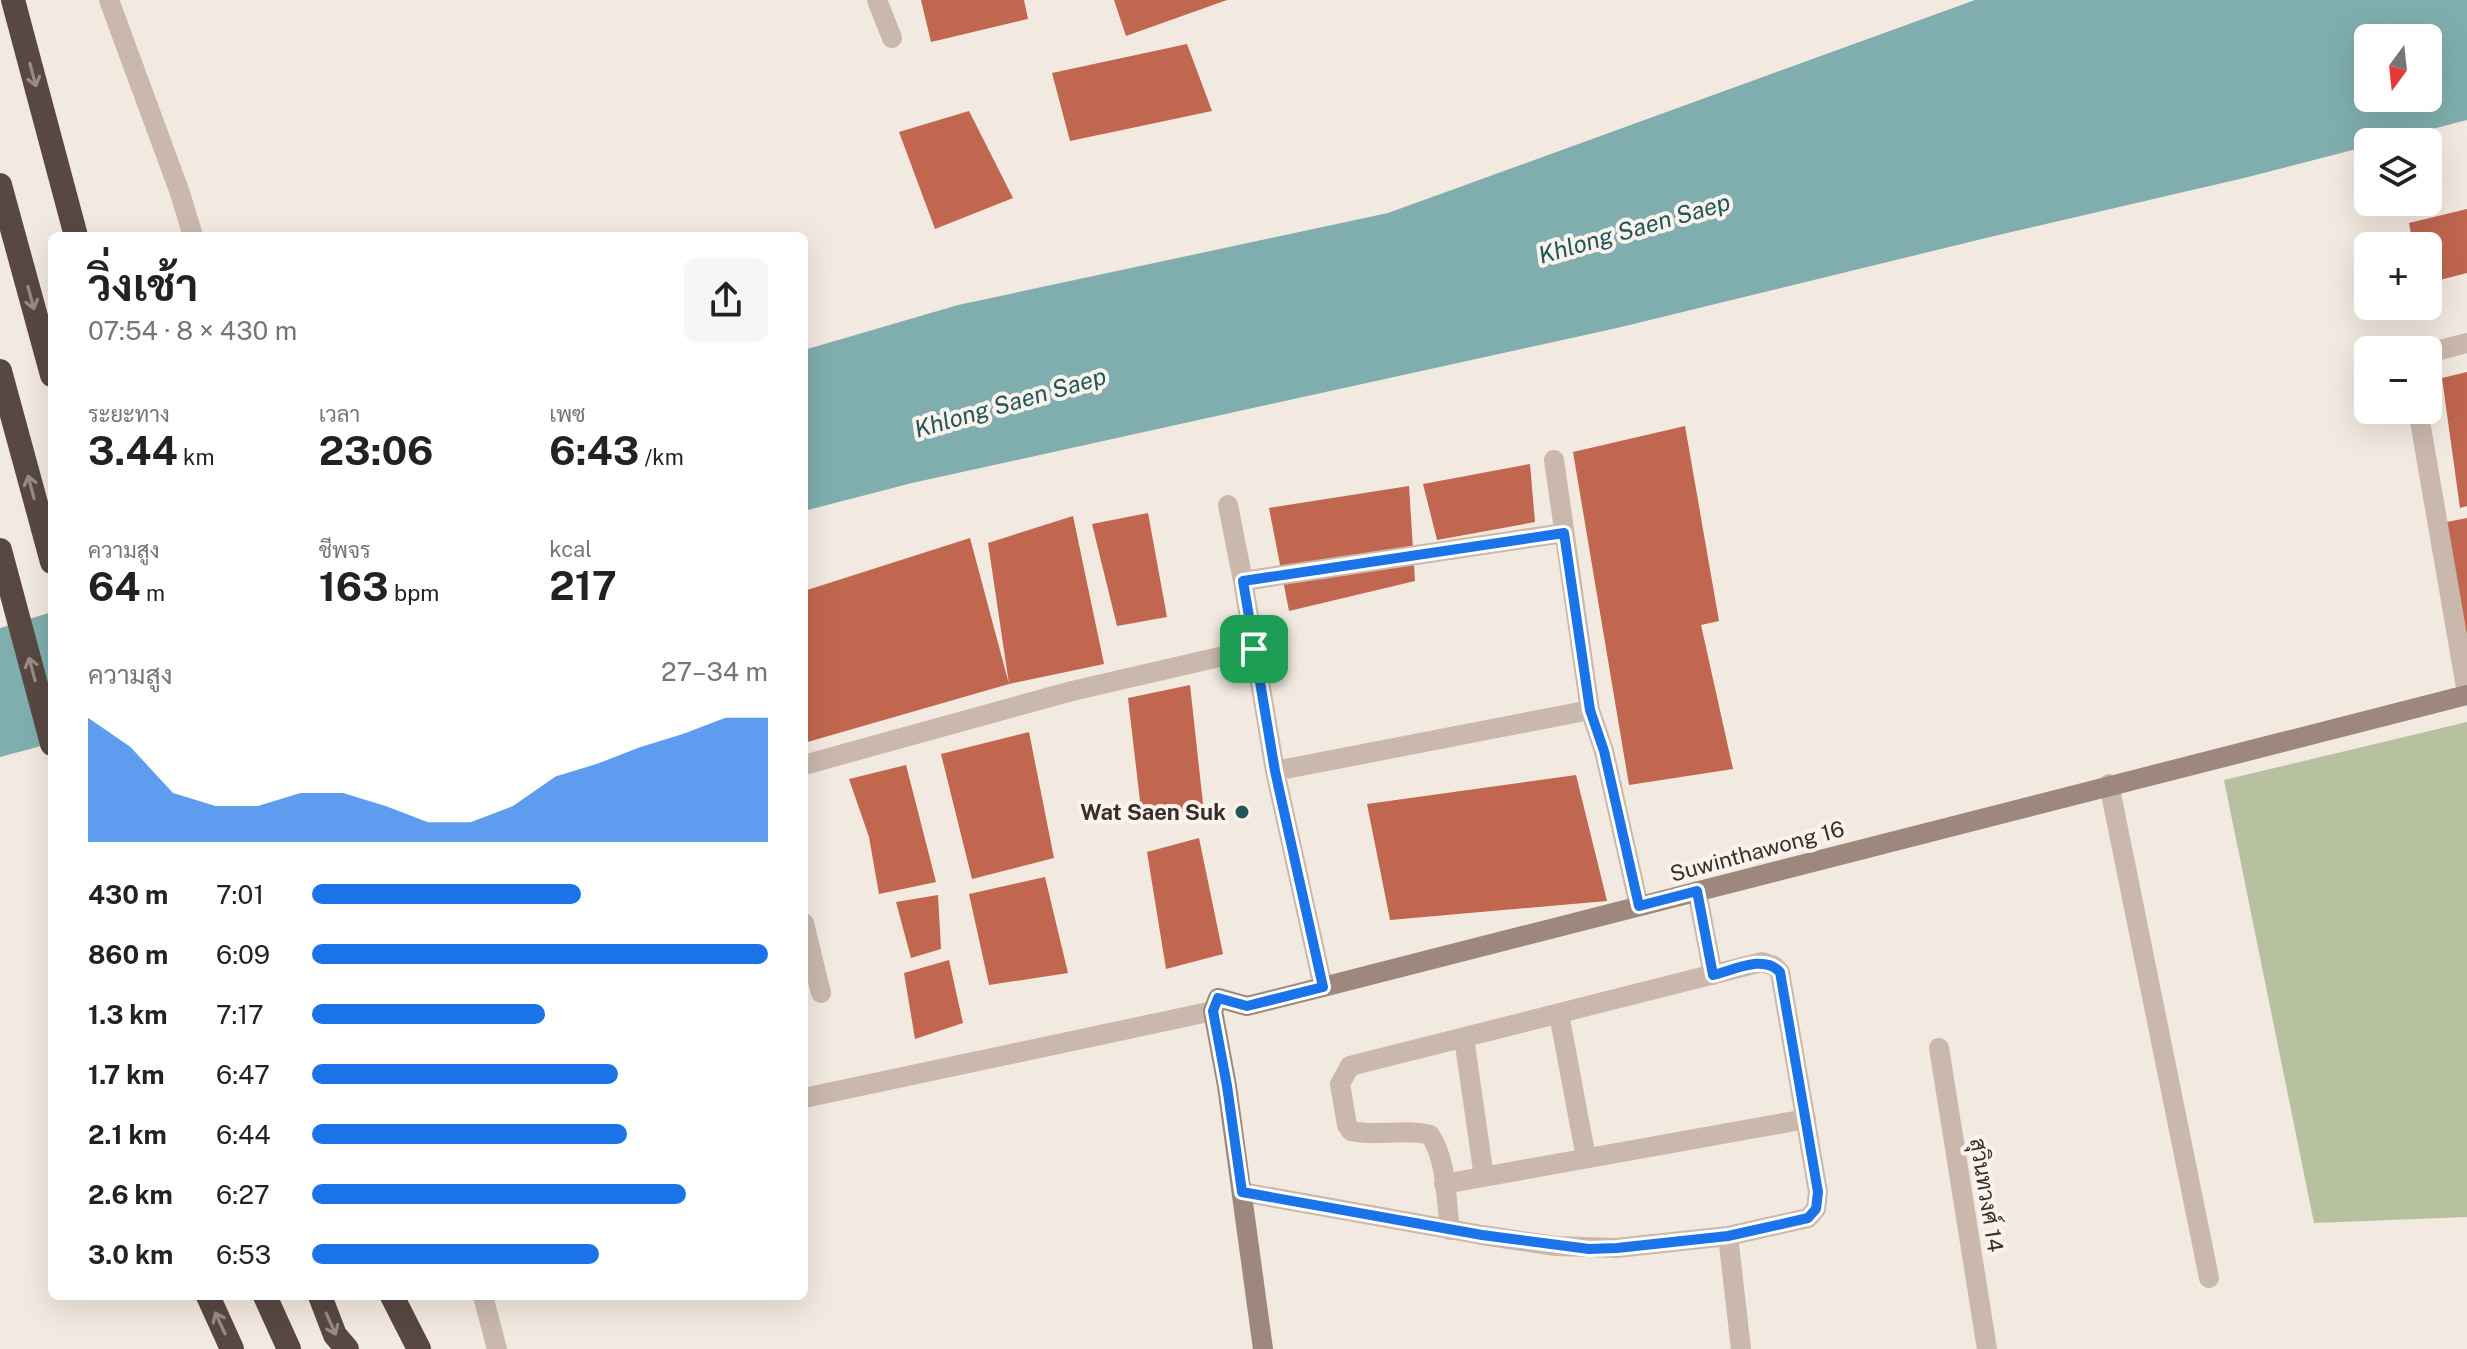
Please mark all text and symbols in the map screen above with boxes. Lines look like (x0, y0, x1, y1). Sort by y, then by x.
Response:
north arrow (2354, 24, 2442, 112)
map controls (2354, 24, 2442, 424)
one-way arrow (27, 62, 42, 88)
button: layers (2354, 128, 2442, 216)
water label: Khlong Saen Saep (1535, 187, 1733, 269)
button: + (2354, 232, 2442, 320)
button: share (684, 258, 768, 342)
text: วิ่งเช้า (88, 259, 198, 311)
one-way arrow (24, 285, 39, 311)
text: 07:54 · 8 × 430 m (88, 315, 297, 346)
button: − (2354, 336, 2442, 424)
water label: Khlong Saen Saep (911, 361, 1109, 443)
text: ระยะทาง (88, 401, 170, 427)
text: เวลา (319, 401, 360, 427)
text: เพซ (549, 401, 586, 427)
text: 3.44 (88, 427, 178, 474)
text: 23:06 (319, 427, 434, 474)
text: 6:43 (549, 427, 639, 474)
text: km (178, 444, 214, 470)
text: /km (639, 444, 684, 470)
one-way arrow (23, 474, 38, 500)
text: kcal (549, 536, 592, 562)
text: ความสูง (88, 537, 159, 563)
text: ชีพจร (319, 537, 371, 563)
text: 217 (549, 562, 617, 609)
text: 64 (88, 563, 141, 610)
text: 163 (319, 563, 389, 610)
text: m (141, 580, 165, 606)
text: bpm (389, 580, 439, 606)
pin (1220, 615, 1288, 683)
icon: arrive (1232, 627, 1276, 671)
one-way arrow (23, 656, 38, 682)
text: 27–34 m (661, 656, 768, 687)
text: ความสูง (88, 659, 172, 690)
place label: Wat Saen Suk (1080, 799, 1226, 825)
marker: Wat Saen Suk (1233, 803, 1251, 821)
street label: Suwinthawong 16 (1667, 815, 1847, 887)
text: 430 m (88, 879, 168, 910)
text: 7:01 (216, 879, 264, 910)
text: 860 m (88, 939, 168, 970)
text: 6:09 (216, 939, 270, 970)
text: 1.3 km (88, 999, 168, 1030)
text: 7:17 (216, 999, 264, 1030)
text: 1.7 km (88, 1059, 165, 1090)
text: 6:47 (216, 1059, 270, 1090)
text: 2.1 km (88, 1119, 167, 1150)
text: 6:44 (216, 1119, 271, 1150)
street label: สุวินทวงศ์ 14 (1962, 1136, 2010, 1255)
text: 2.6 km (88, 1179, 173, 1210)
text: 6:27 (216, 1179, 270, 1210)
text: 3.0 km (88, 1239, 173, 1270)
text: 6:53 (216, 1239, 271, 1270)
one-way arrow (212, 1311, 227, 1335)
one-way arrow (325, 1311, 340, 1335)

